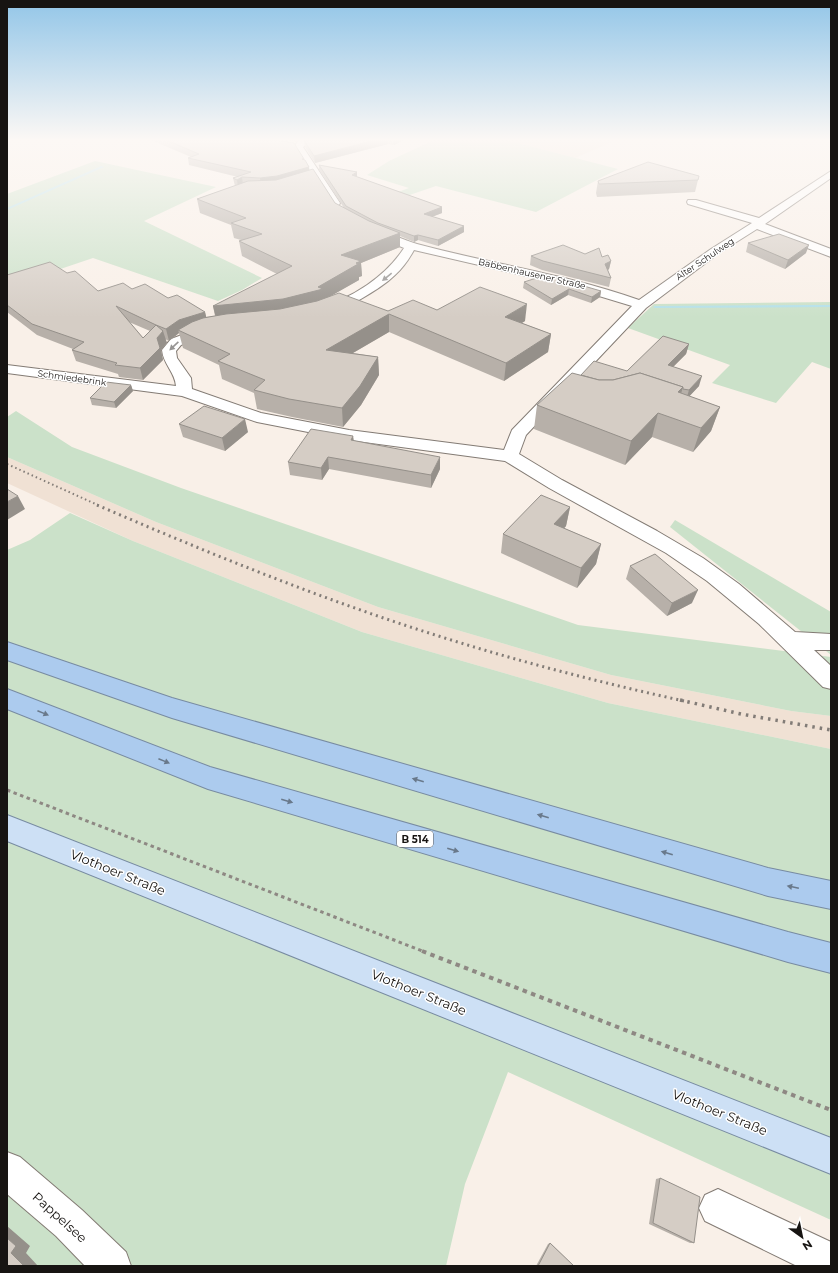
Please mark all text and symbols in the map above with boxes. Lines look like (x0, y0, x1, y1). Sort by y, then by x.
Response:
street label: Alter Schulweg (673, 235, 736, 282)
street label: Babbenhausener Straße (477, 256, 587, 291)
one-way arrow (382, 273, 393, 281)
one-way arrow (169, 341, 179, 350)
street label: Schmiedebrink (37, 367, 108, 388)
one-way arrow (38, 710, 49, 716)
one-way arrow (159, 758, 171, 764)
one-way arrow (412, 777, 424, 783)
one-way arrow (282, 798, 294, 804)
one-way arrow (536, 813, 548, 819)
road number: B 514 (397, 831, 433, 847)
street label: Vlothoer Straße (68, 846, 168, 898)
one-way arrow (447, 847, 459, 853)
one-way arrow (661, 850, 673, 856)
one-way arrow (787, 884, 799, 890)
street label: Vlothoer Straße (369, 966, 469, 1018)
street label: Vlothoer Straße (670, 1086, 770, 1138)
street label: Pappelsee (29, 1188, 91, 1246)
north arrow (782, 1217, 822, 1257)
text: N (800, 1237, 815, 1254)

